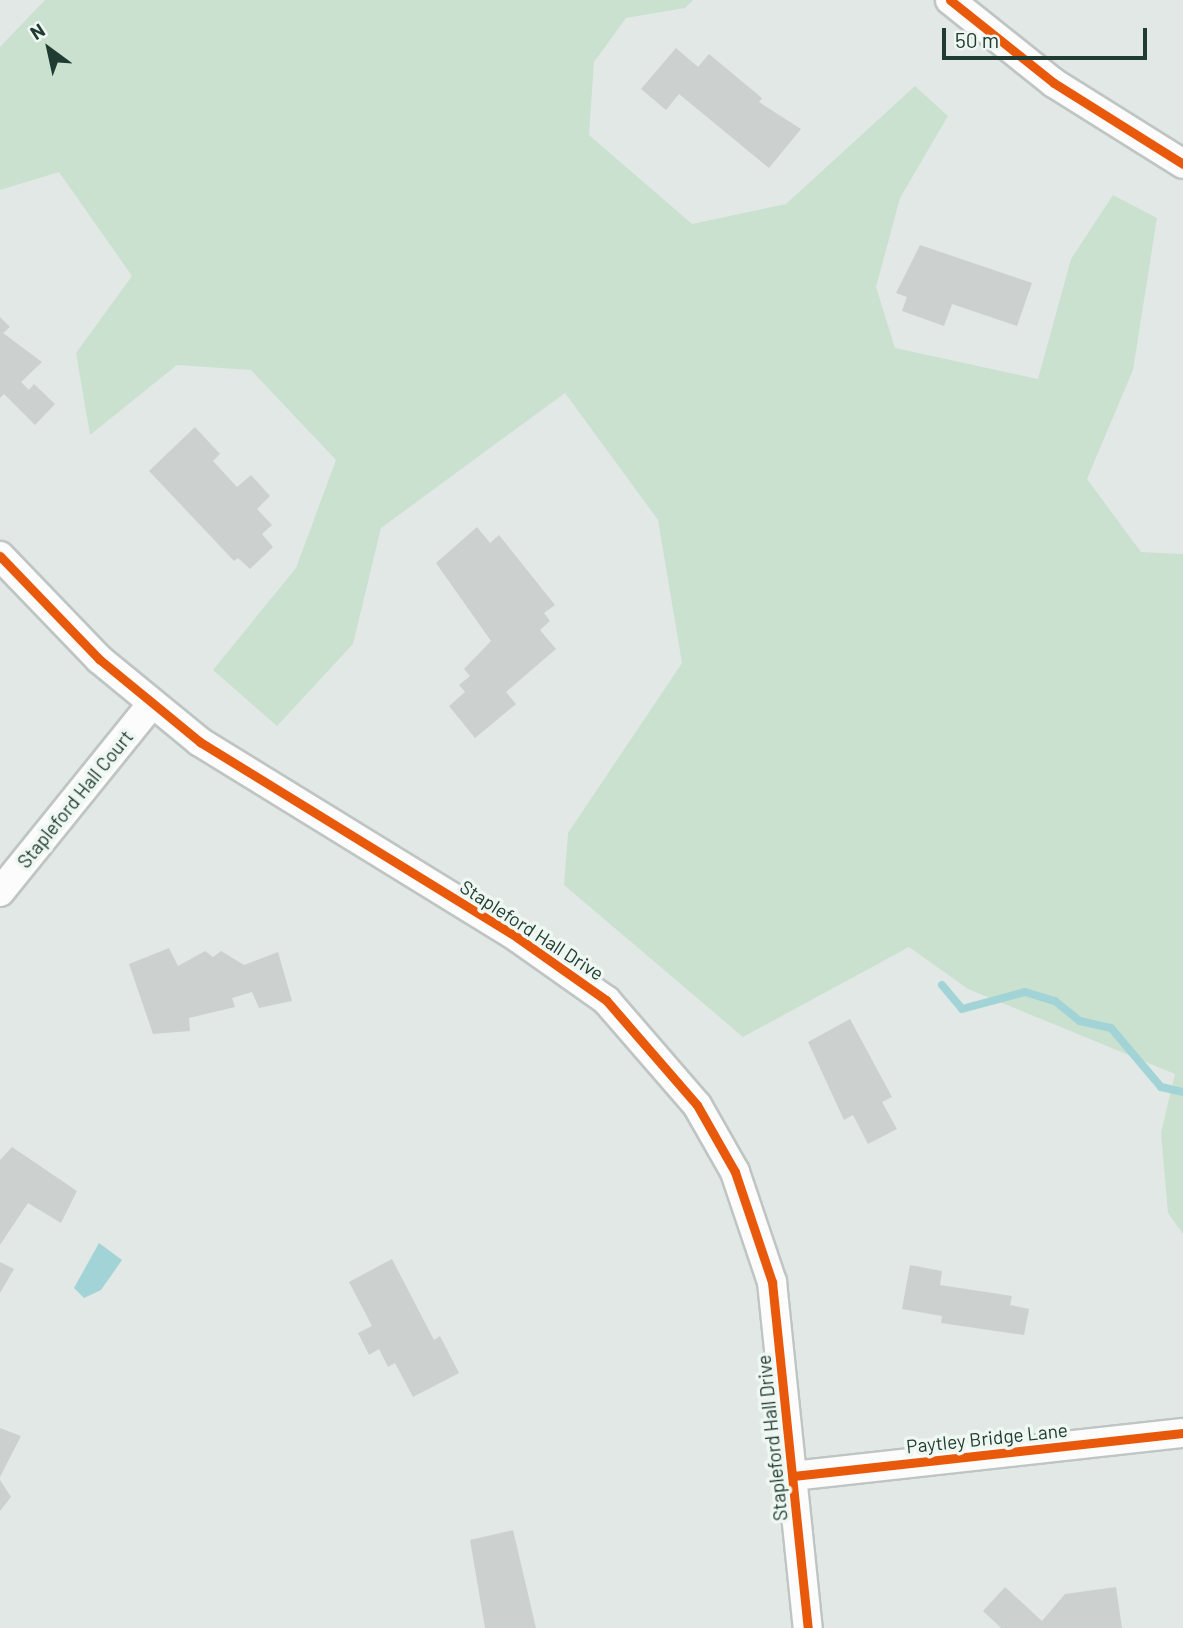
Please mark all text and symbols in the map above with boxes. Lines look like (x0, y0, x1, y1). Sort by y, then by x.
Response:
north arrow (14, 14, 84, 84)
scale bar (945, 14, 1150, 58)
text: N (26, 18, 49, 44)
text: 50 m (955, 27, 999, 52)
street label: Stapleford Hall Court (12, 726, 138, 872)
street label: Stapleford Hall Drive (456, 875, 608, 985)
street label: Stapleford Hall Drive (752, 1354, 792, 1522)
street label: Paytley Bridge Lane (905, 1418, 1069, 1458)

